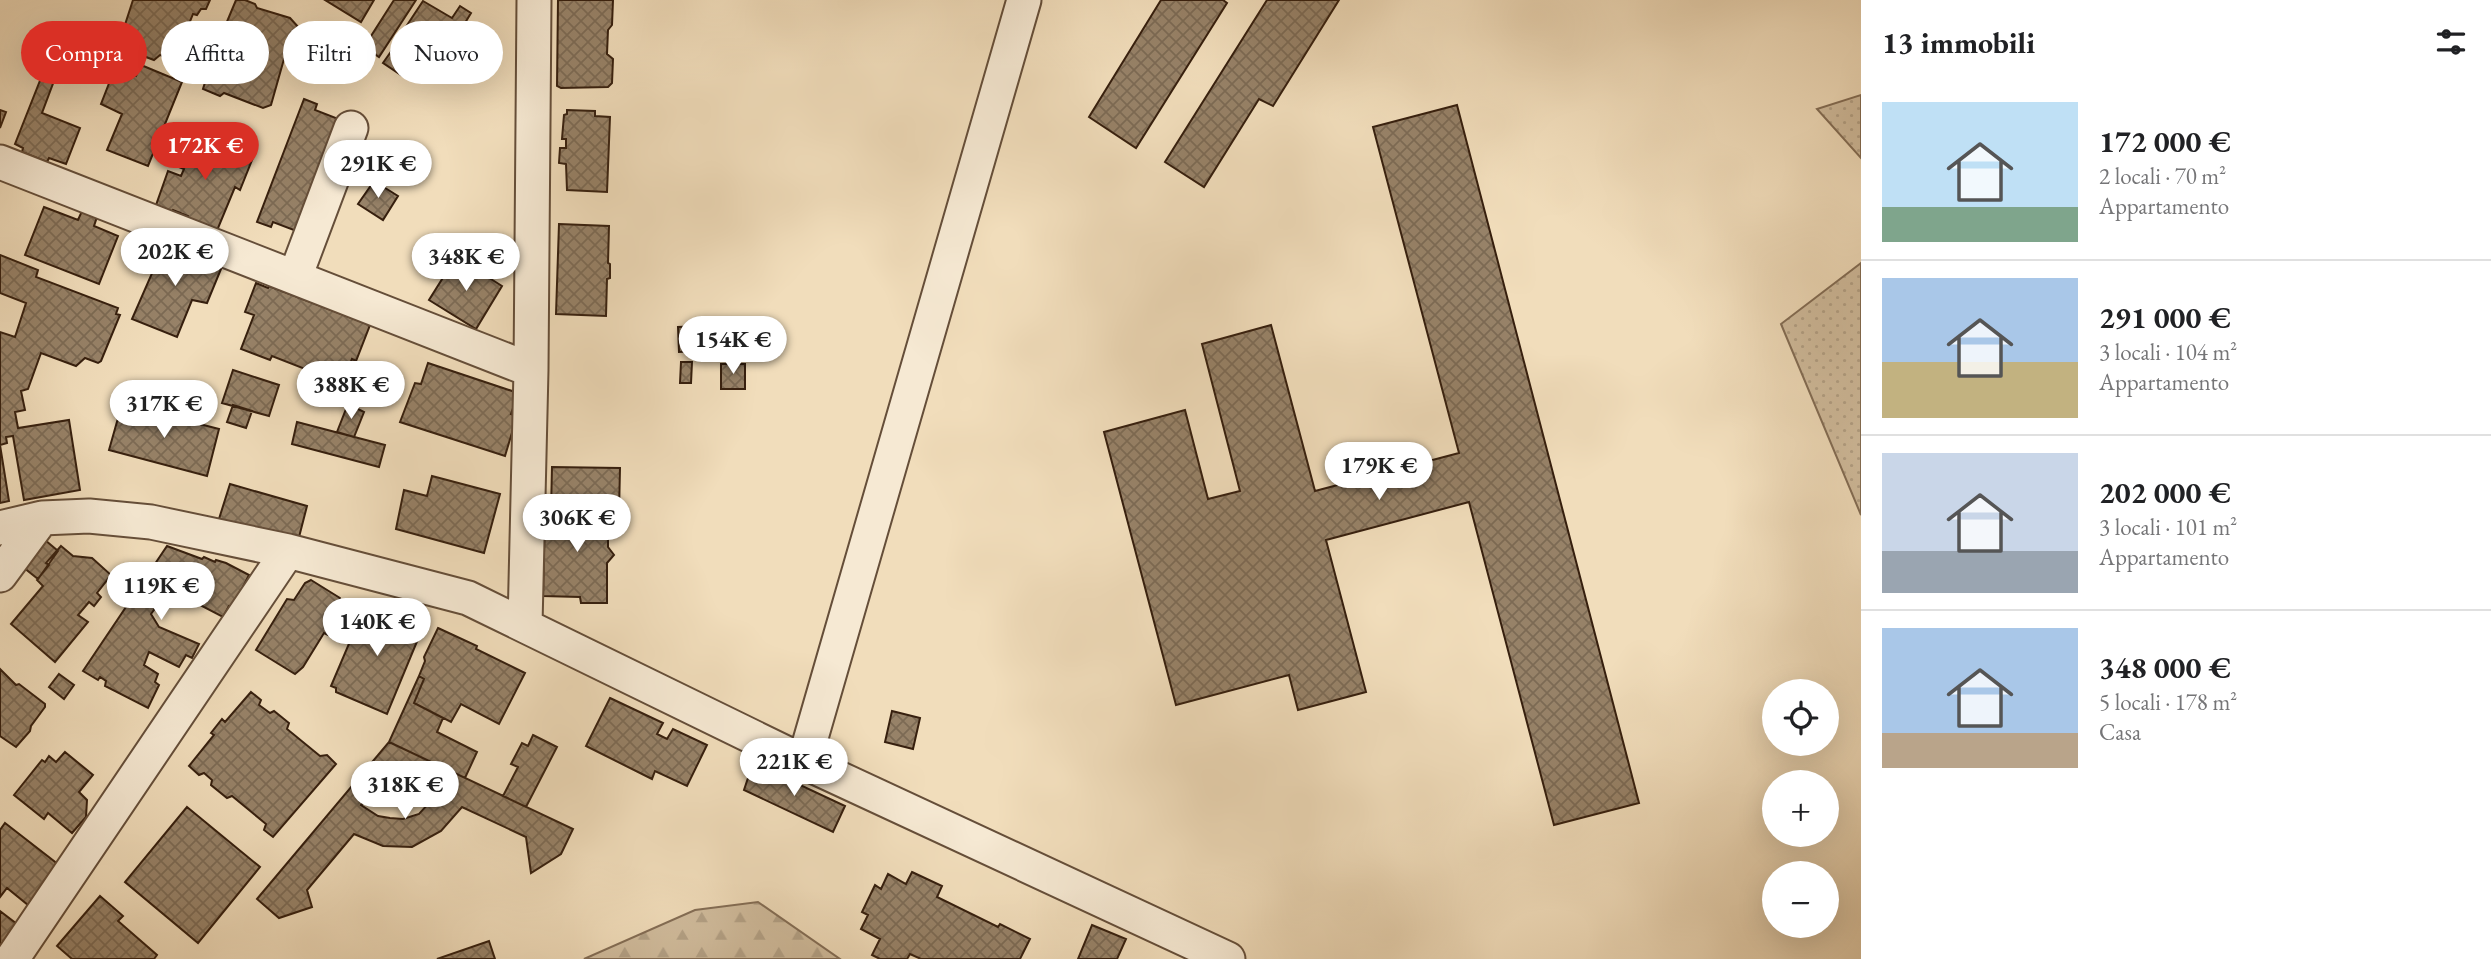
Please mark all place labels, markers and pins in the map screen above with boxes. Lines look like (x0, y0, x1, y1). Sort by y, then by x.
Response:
pin: 172K € (148, 122, 262, 182)
pin: 291K € (321, 140, 435, 200)
pin: 202K € (118, 229, 232, 288)
pin: 348K € (409, 233, 523, 293)
pin: 154K € (676, 316, 790, 376)
pin: 388K € (294, 362, 408, 421)
pin: 317K € (107, 380, 221, 440)
pin: 179K € (1322, 442, 1436, 502)
pin: 306K € (520, 494, 634, 554)
pin: 119K € (104, 562, 218, 622)
pin: 140K € (320, 598, 434, 658)
pin: 221K € (737, 738, 851, 798)
pin: 318K € (348, 762, 462, 821)

